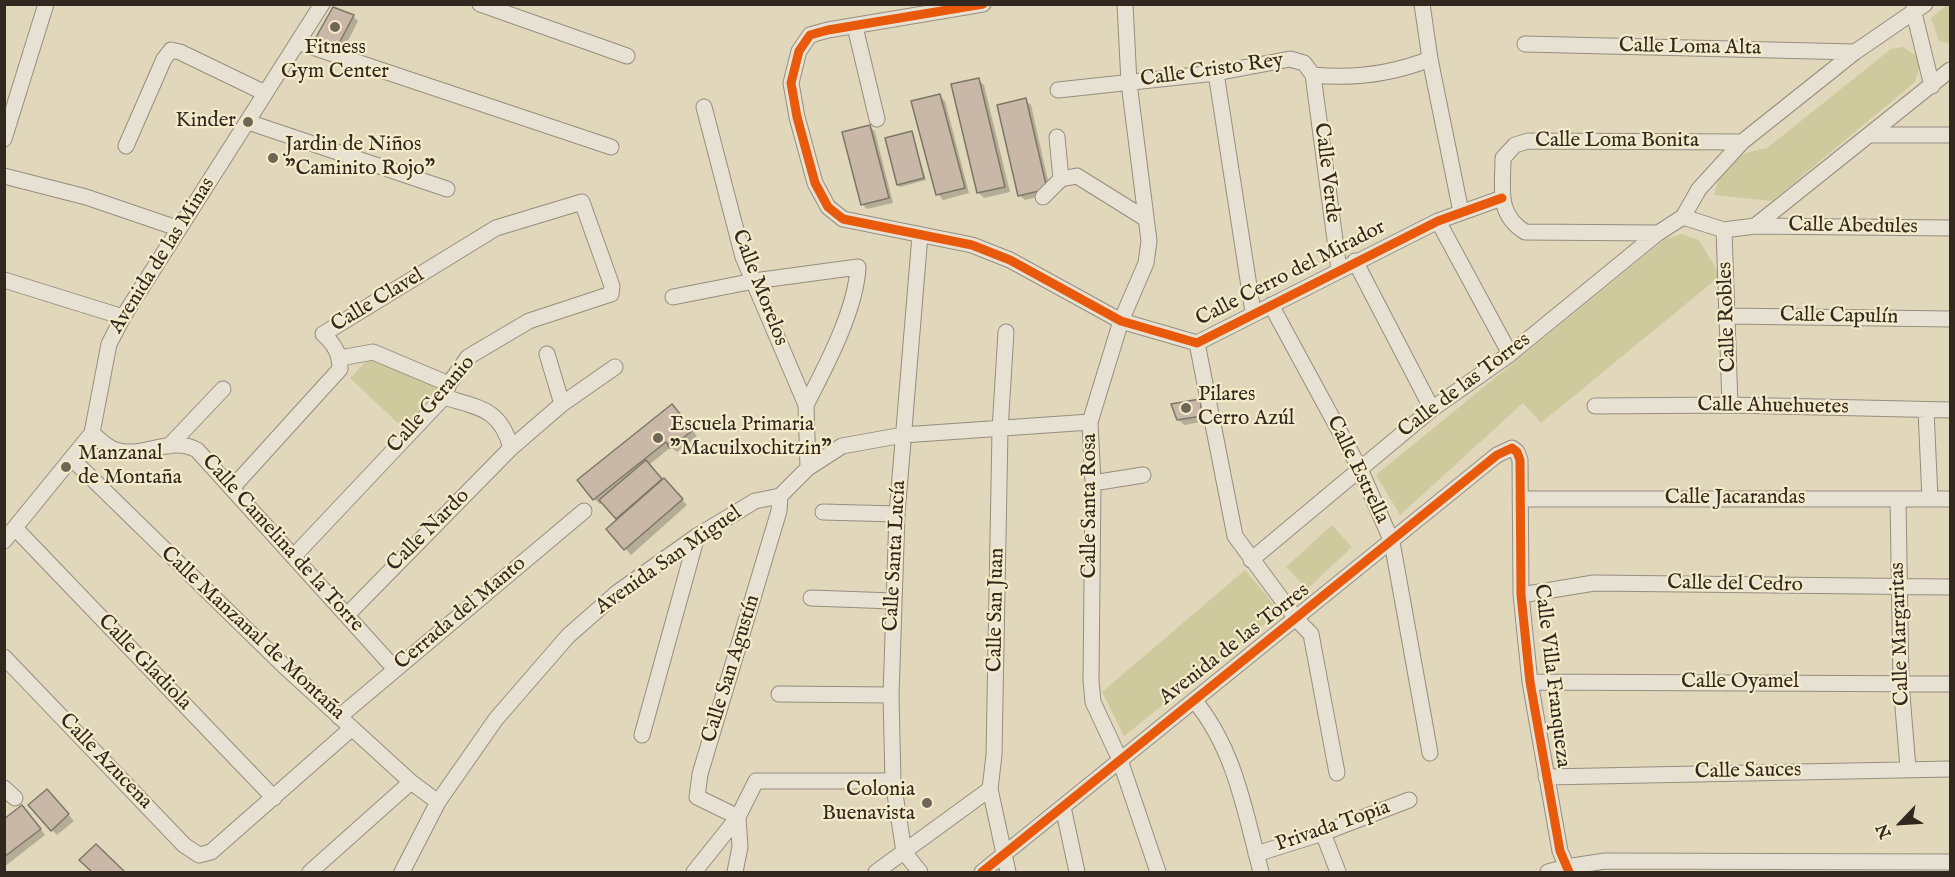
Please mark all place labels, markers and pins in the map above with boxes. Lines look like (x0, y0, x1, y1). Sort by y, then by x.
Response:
marker: Fitness Gym Center (328, 20, 342, 34)
place label: Fitness Gym Center (281, 36, 389, 86)
place label: Kinder (175, 109, 236, 135)
marker: Kinder (241, 115, 255, 129)
place label: Jardin de Niños "Caminito Rojo" (285, 133, 435, 183)
marker: Jardin de Niños "Caminito Rojo" (266, 151, 280, 165)
place label: Pilares Cerro Azúl (1198, 383, 1295, 433)
marker: Pilares Cerro Azúl (1179, 401, 1193, 415)
place label: Escuela Primaria "Macuilxochitzin" (670, 413, 832, 463)
marker: Escuela Primaria "Macuilxochitzin" (651, 431, 665, 445)
place label: Manzanal de Montaña (78, 442, 182, 492)
marker: Manzanal de Montaña (59, 460, 73, 474)
place label: Colonia Buenavista (822, 778, 915, 828)
marker: Colonia Buenavista (920, 796, 934, 810)

